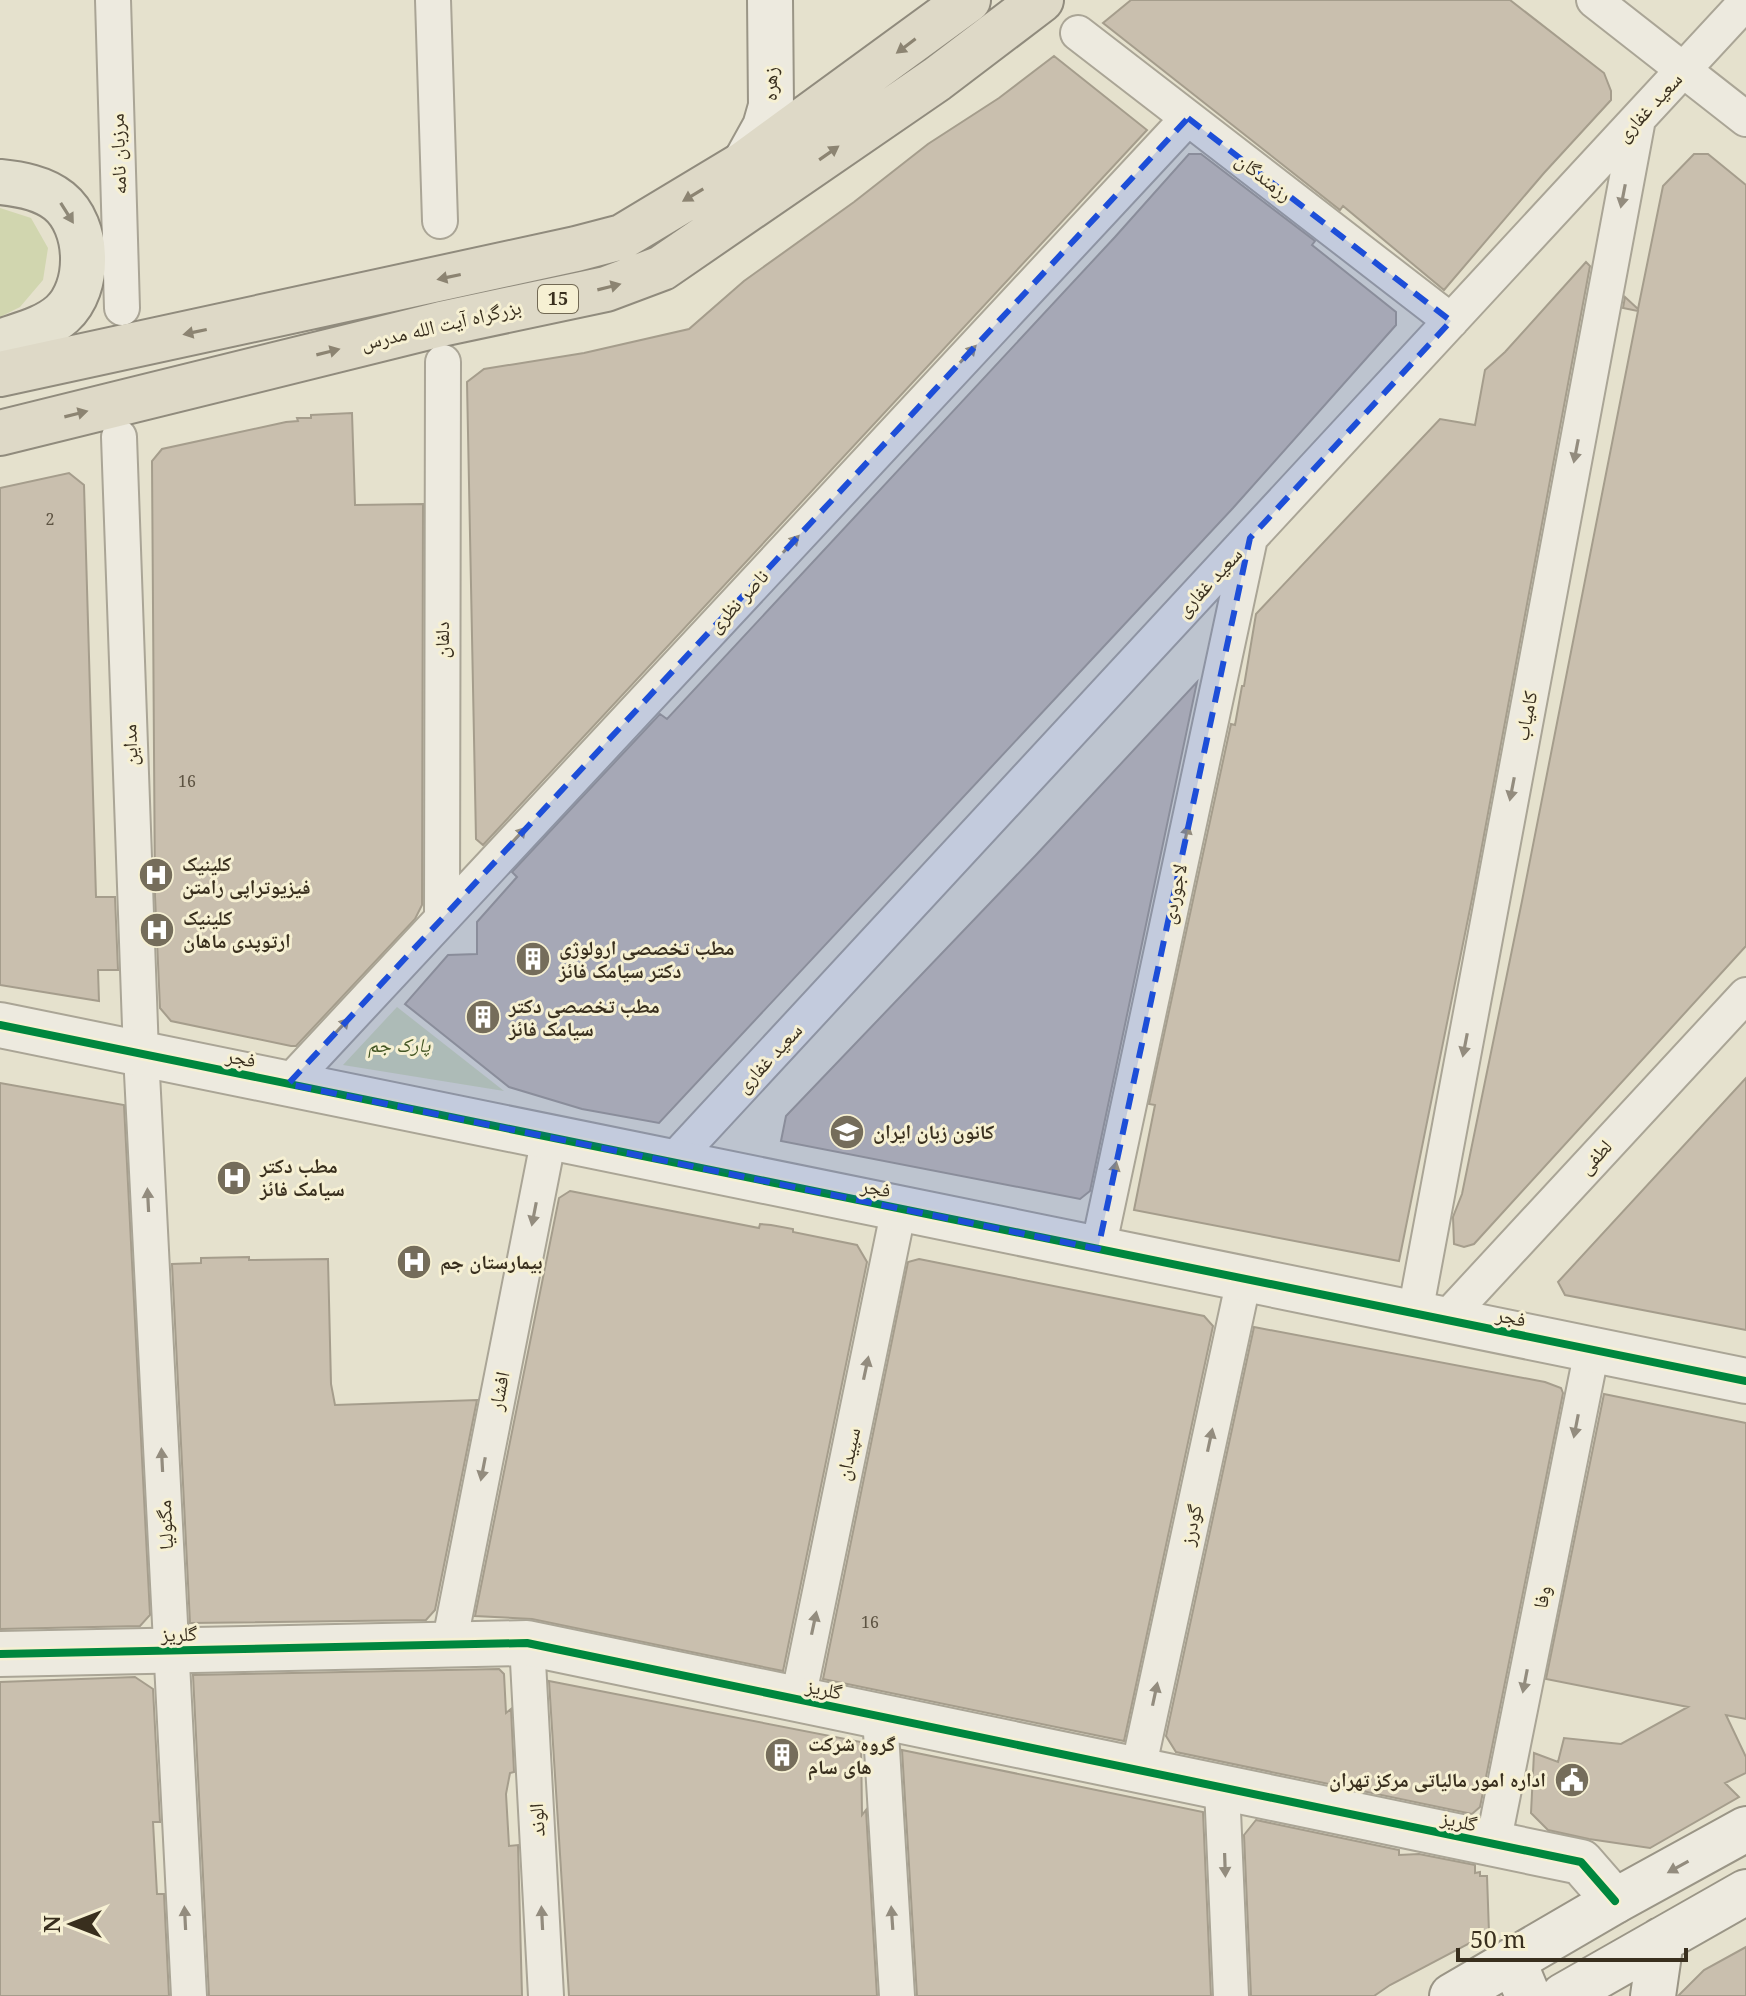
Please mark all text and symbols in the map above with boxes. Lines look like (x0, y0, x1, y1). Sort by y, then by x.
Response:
one-way arrow (896, 38, 916, 54)
street label: سعید غفاری (1609, 66, 1688, 147)
street label: زهره (756, 67, 783, 101)
street label: مرزبان نامه (103, 113, 132, 195)
one-way arrow (819, 146, 840, 161)
street label: رزمندگان (1230, 146, 1298, 207)
one-way arrow (1617, 183, 1629, 208)
one-way arrow (682, 188, 704, 202)
one-way arrow (60, 203, 75, 224)
one-way arrow (436, 271, 461, 284)
one-way arrow (596, 281, 621, 293)
road number: 15 (538, 285, 578, 313)
street label: بزرگراه آیت الله مدرس (358, 293, 524, 356)
one-way arrow (182, 326, 207, 339)
one-way arrow (316, 345, 341, 357)
one-way arrow (959, 345, 977, 364)
one-way arrow (63, 408, 88, 420)
one-way arrow (1569, 439, 1581, 464)
house number: 2 (46, 508, 54, 530)
one-way arrow (781, 535, 799, 554)
street label: سعید غفاری (1169, 541, 1248, 622)
street label: ناصر نظری (701, 563, 774, 638)
street label: دلفان (428, 621, 455, 659)
street label: کامیاب (1507, 689, 1544, 743)
street label: مداین (115, 724, 144, 766)
house number: 16 (178, 770, 196, 792)
one-way arrow (1506, 777, 1518, 802)
one-way arrow (1180, 824, 1193, 849)
one-way arrow (508, 827, 526, 846)
place label: کلینیک فیزیوتراپی رامتن (182, 850, 310, 900)
hospital icon: کلینیک فیزیوتراپی رامتن (137, 856, 175, 894)
street label: لاجوردی (1154, 861, 1193, 926)
place label: کلینیک ارتوپدی ماهان (183, 904, 291, 954)
hospital icon: کلینیک ارتوپدی ماهان (138, 911, 176, 949)
place label: مطب تخصصی ارولوژی دکتر سیامک فائز (558, 934, 734, 984)
building icon: مطب تخصصی ارولوژی دکتر سیامک فائز (514, 940, 552, 978)
place label: مطب تخصصی دکتر سیامک فائز (508, 992, 660, 1042)
building icon: مطب تخصصی دکتر سیامک فائز (464, 998, 502, 1036)
one-way arrow (331, 1017, 349, 1036)
street label: سعید غفاری (729, 1017, 808, 1098)
park label: پارک جم (368, 1031, 430, 1059)
one-way arrow (1458, 1033, 1470, 1058)
street label: فجر (223, 1041, 258, 1074)
school or university icon: کانون زبان ایران (828, 1113, 866, 1151)
place label: کانون زبان ایران (873, 1118, 995, 1145)
street label: لطفی (1572, 1133, 1618, 1180)
place label: مطب دکتر سیامک فائز (259, 1152, 345, 1202)
hospital icon: مطب دکتر سیامک فائز (215, 1159, 253, 1197)
one-way arrow (1108, 1160, 1121, 1185)
street label: فجر (858, 1171, 893, 1204)
one-way arrow (141, 1187, 154, 1212)
one-way arrow (527, 1201, 540, 1226)
hospital icon: بیمارستان جم (395, 1243, 433, 1281)
place label: بیمارستان جم (440, 1248, 543, 1276)
street label: فجر (1493, 1300, 1528, 1333)
one-way arrow (860, 1356, 873, 1381)
street label: افشار (481, 1369, 516, 1414)
one-way arrow (1570, 1414, 1582, 1439)
street label: سپیدان (829, 1425, 866, 1483)
one-way arrow (1204, 1427, 1217, 1452)
one-way arrow (155, 1447, 168, 1472)
one-way arrow (477, 1457, 489, 1482)
street label: مگنولیا (150, 1499, 179, 1551)
street label: گودرز (1173, 1502, 1208, 1549)
street label: وفا (1526, 1583, 1557, 1611)
one-way arrow (808, 1610, 820, 1635)
house number: 16 (861, 1611, 879, 1633)
street label: گلریز (160, 1620, 197, 1647)
one-way arrow (1519, 1669, 1531, 1694)
street label: گلریز (803, 1671, 845, 1706)
one-way arrow (1149, 1681, 1162, 1706)
place label: گروه شرکت های سام (808, 1730, 896, 1781)
building icon: گروه شرکت های سام (763, 1736, 801, 1774)
public building icon: اداره امور مالیاتی مرکز تهران (1553, 1761, 1591, 1799)
place label: اداره امور مالیاتی مرکز تهران (1329, 1766, 1546, 1793)
street label: الوند (522, 1803, 551, 1837)
street label: گلریز (1438, 1803, 1480, 1838)
one-way arrow (1219, 1853, 1232, 1878)
one-way arrow (1667, 1860, 1689, 1874)
north arrow (32, 1884, 112, 1964)
one-way arrow (179, 1905, 192, 1930)
one-way arrow (535, 1905, 548, 1930)
one-way arrow (885, 1905, 898, 1930)
scale bar (1458, 1912, 1686, 1962)
text: N (36, 1915, 66, 1933)
text: 50 m (1470, 1922, 1526, 1955)

